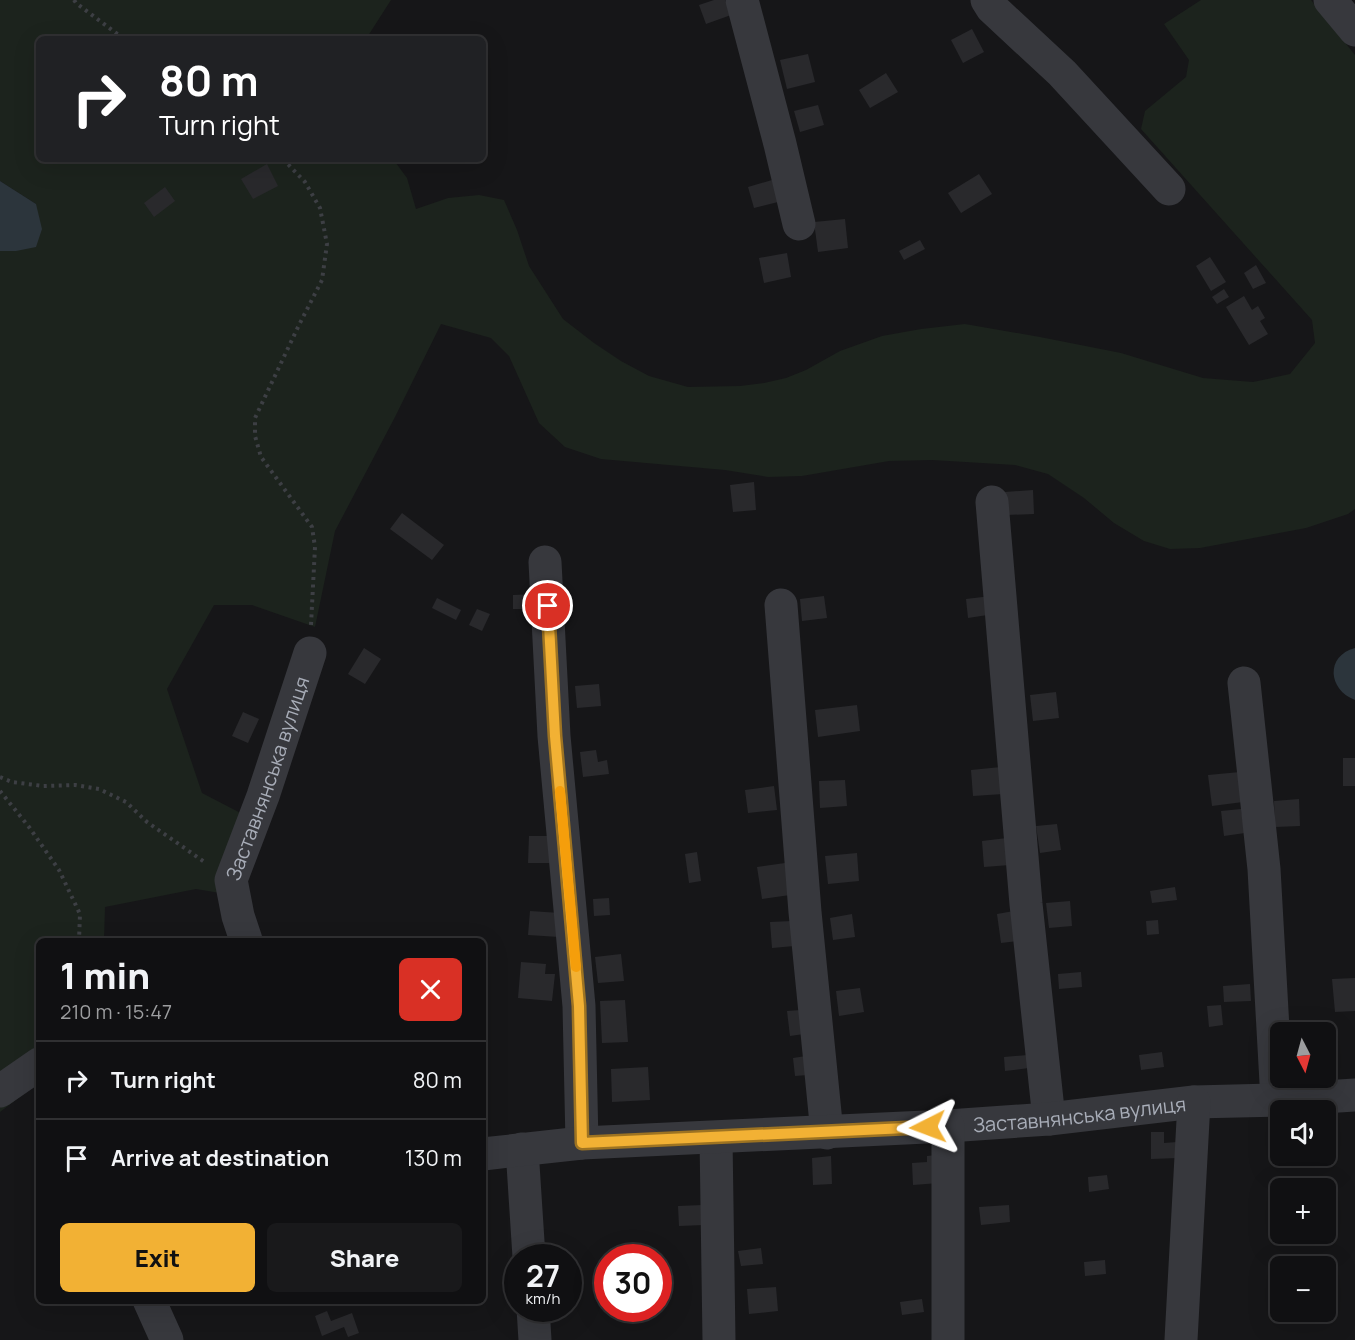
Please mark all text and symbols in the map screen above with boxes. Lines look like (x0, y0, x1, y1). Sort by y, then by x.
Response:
text: 80 m (159, 51, 259, 109)
icon: right (60, 60, 138, 138)
text: Turn right (159, 106, 280, 143)
pin (522, 580, 573, 631)
icon: arrive (531, 589, 564, 622)
street label: Заставнянська вулиця (219, 673, 315, 884)
text: 1 min (60, 951, 150, 1000)
button: close (399, 958, 462, 1021)
text: 210 m · 15:47 (60, 998, 172, 1025)
north arrow (1270, 1022, 1336, 1088)
map controls (1270, 1022, 1336, 1322)
icon: right (60, 1064, 93, 1097)
text: Turn right (111, 1065, 216, 1095)
text: 80 m (413, 1065, 462, 1095)
street label: Заставнянська вулиця (972, 1090, 1187, 1138)
position arrow (896, 1095, 960, 1159)
button: sound (1270, 1100, 1336, 1166)
icon: arrive (60, 1142, 93, 1175)
text: Arrive at destination (111, 1143, 329, 1173)
text: 130 m (405, 1143, 462, 1173)
button: + (1270, 1178, 1336, 1244)
button: Exit (60, 1223, 255, 1292)
button: Share (267, 1223, 462, 1292)
speed limit sign: 30 (594, 1244, 672, 1322)
text: 27 (526, 1255, 560, 1296)
button: − (1270, 1256, 1336, 1322)
text: km/h (526, 1288, 560, 1309)

